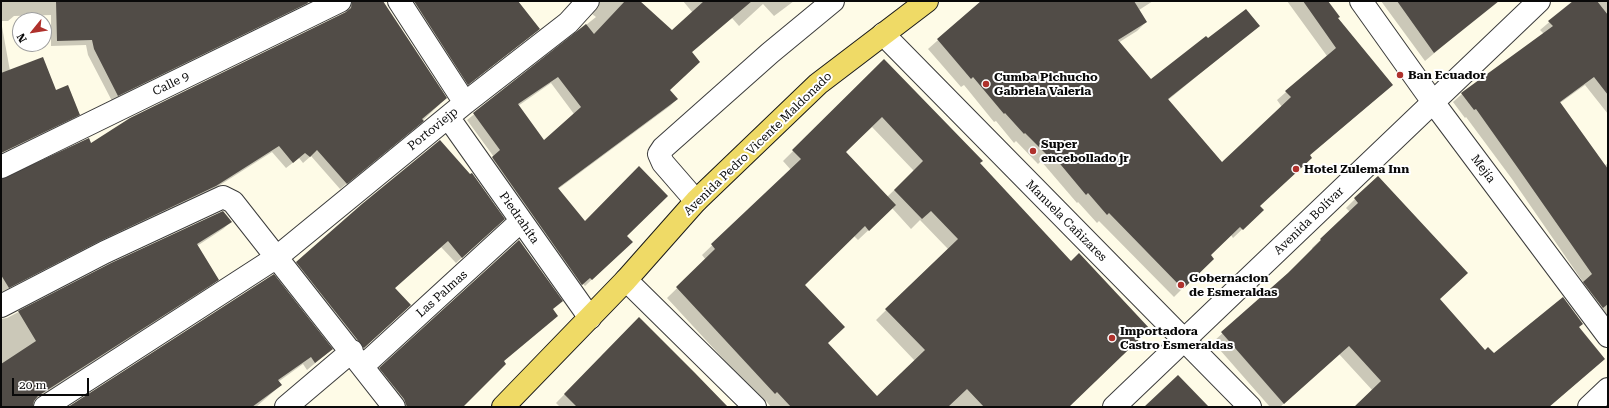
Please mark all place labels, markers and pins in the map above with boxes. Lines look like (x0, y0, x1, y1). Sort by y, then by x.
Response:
place label: Ban Ecuador (1408, 68, 1486, 82)
place label: Cumba Pichucho Gabriela Valeria (994, 70, 1098, 98)
marker: Ban Ecuador (1395, 70, 1405, 80)
marker: Cumba Pichucho Gabriela Valeria (981, 79, 991, 89)
place label: Super encebollado jr (1041, 137, 1129, 165)
marker: Super encebollado jr (1028, 146, 1038, 156)
place label: Hotel Zulema Inn (1304, 162, 1409, 176)
marker: Hotel Zulema Inn (1291, 164, 1301, 174)
place label: Gobernacion de Esmeraldas (1189, 271, 1277, 299)
marker: Gobernacion de Esmeraldas (1176, 280, 1186, 290)
place label: Importadora Castro Esmeraldas (1120, 324, 1233, 352)
marker: Importadora Castro Esmeraldas (1107, 333, 1117, 343)

